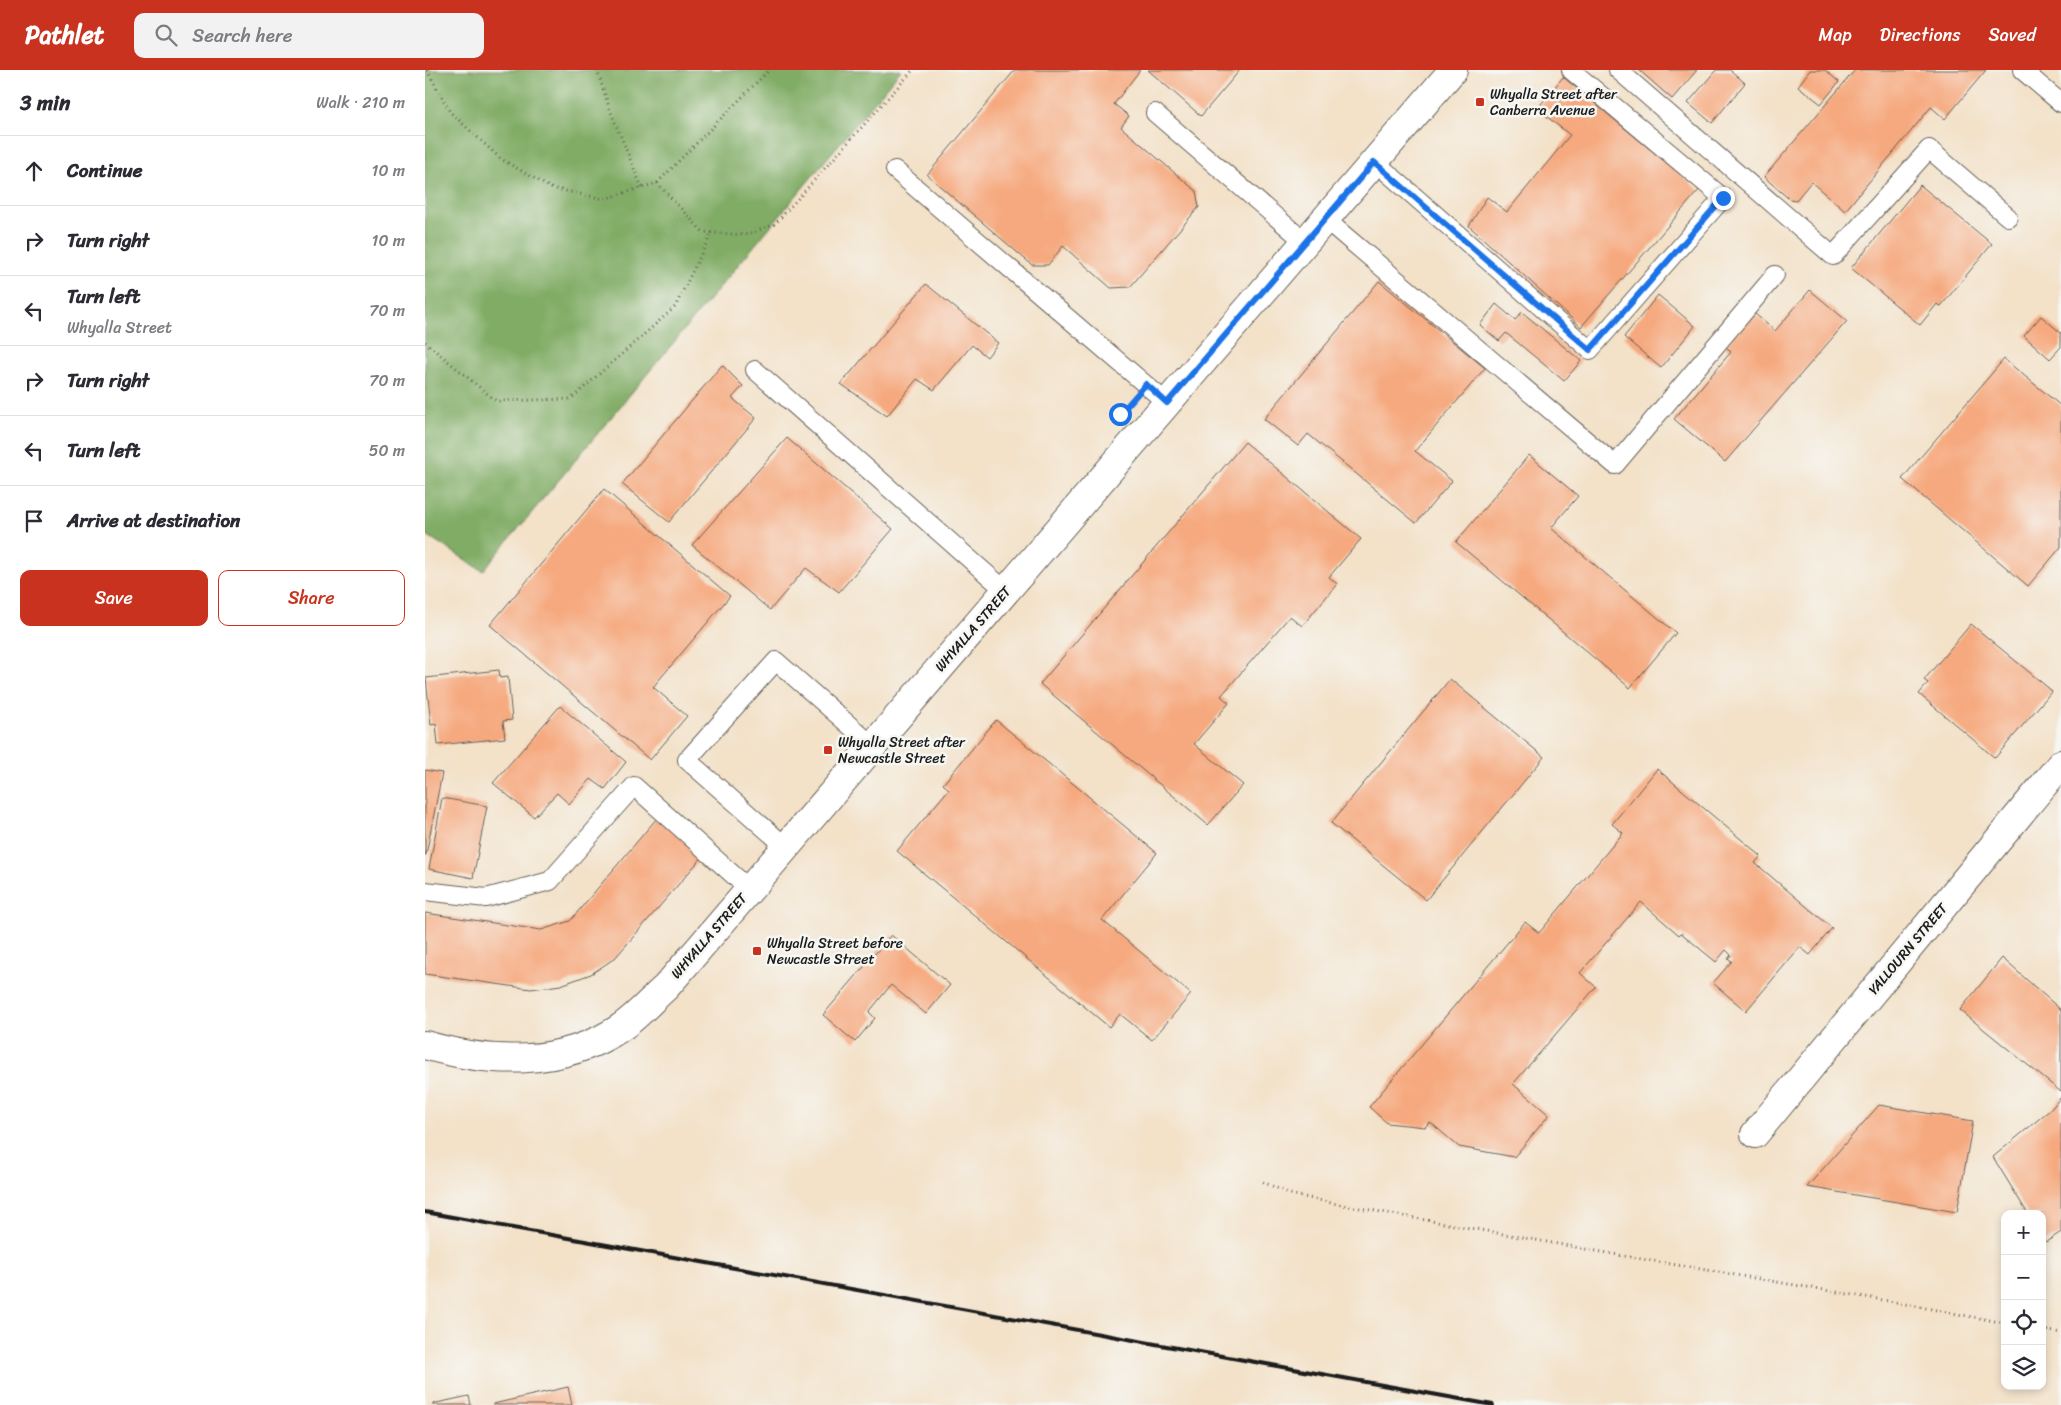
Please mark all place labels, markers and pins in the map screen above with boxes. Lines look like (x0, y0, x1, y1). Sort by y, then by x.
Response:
place label: Whyalla Street after Canberra Avenue (1490, 82, 1618, 123)
marker: Whyalla Street after Canberra Avenue (1474, 96, 1486, 108)
place label: Whyalla Street after Newcastle Street (838, 730, 966, 771)
marker: Whyalla Street after Newcastle Street (822, 744, 834, 756)
place label: Whyalla Street before Newcastle Street (767, 931, 903, 972)
marker: Whyalla Street before Newcastle Street (751, 945, 763, 957)

